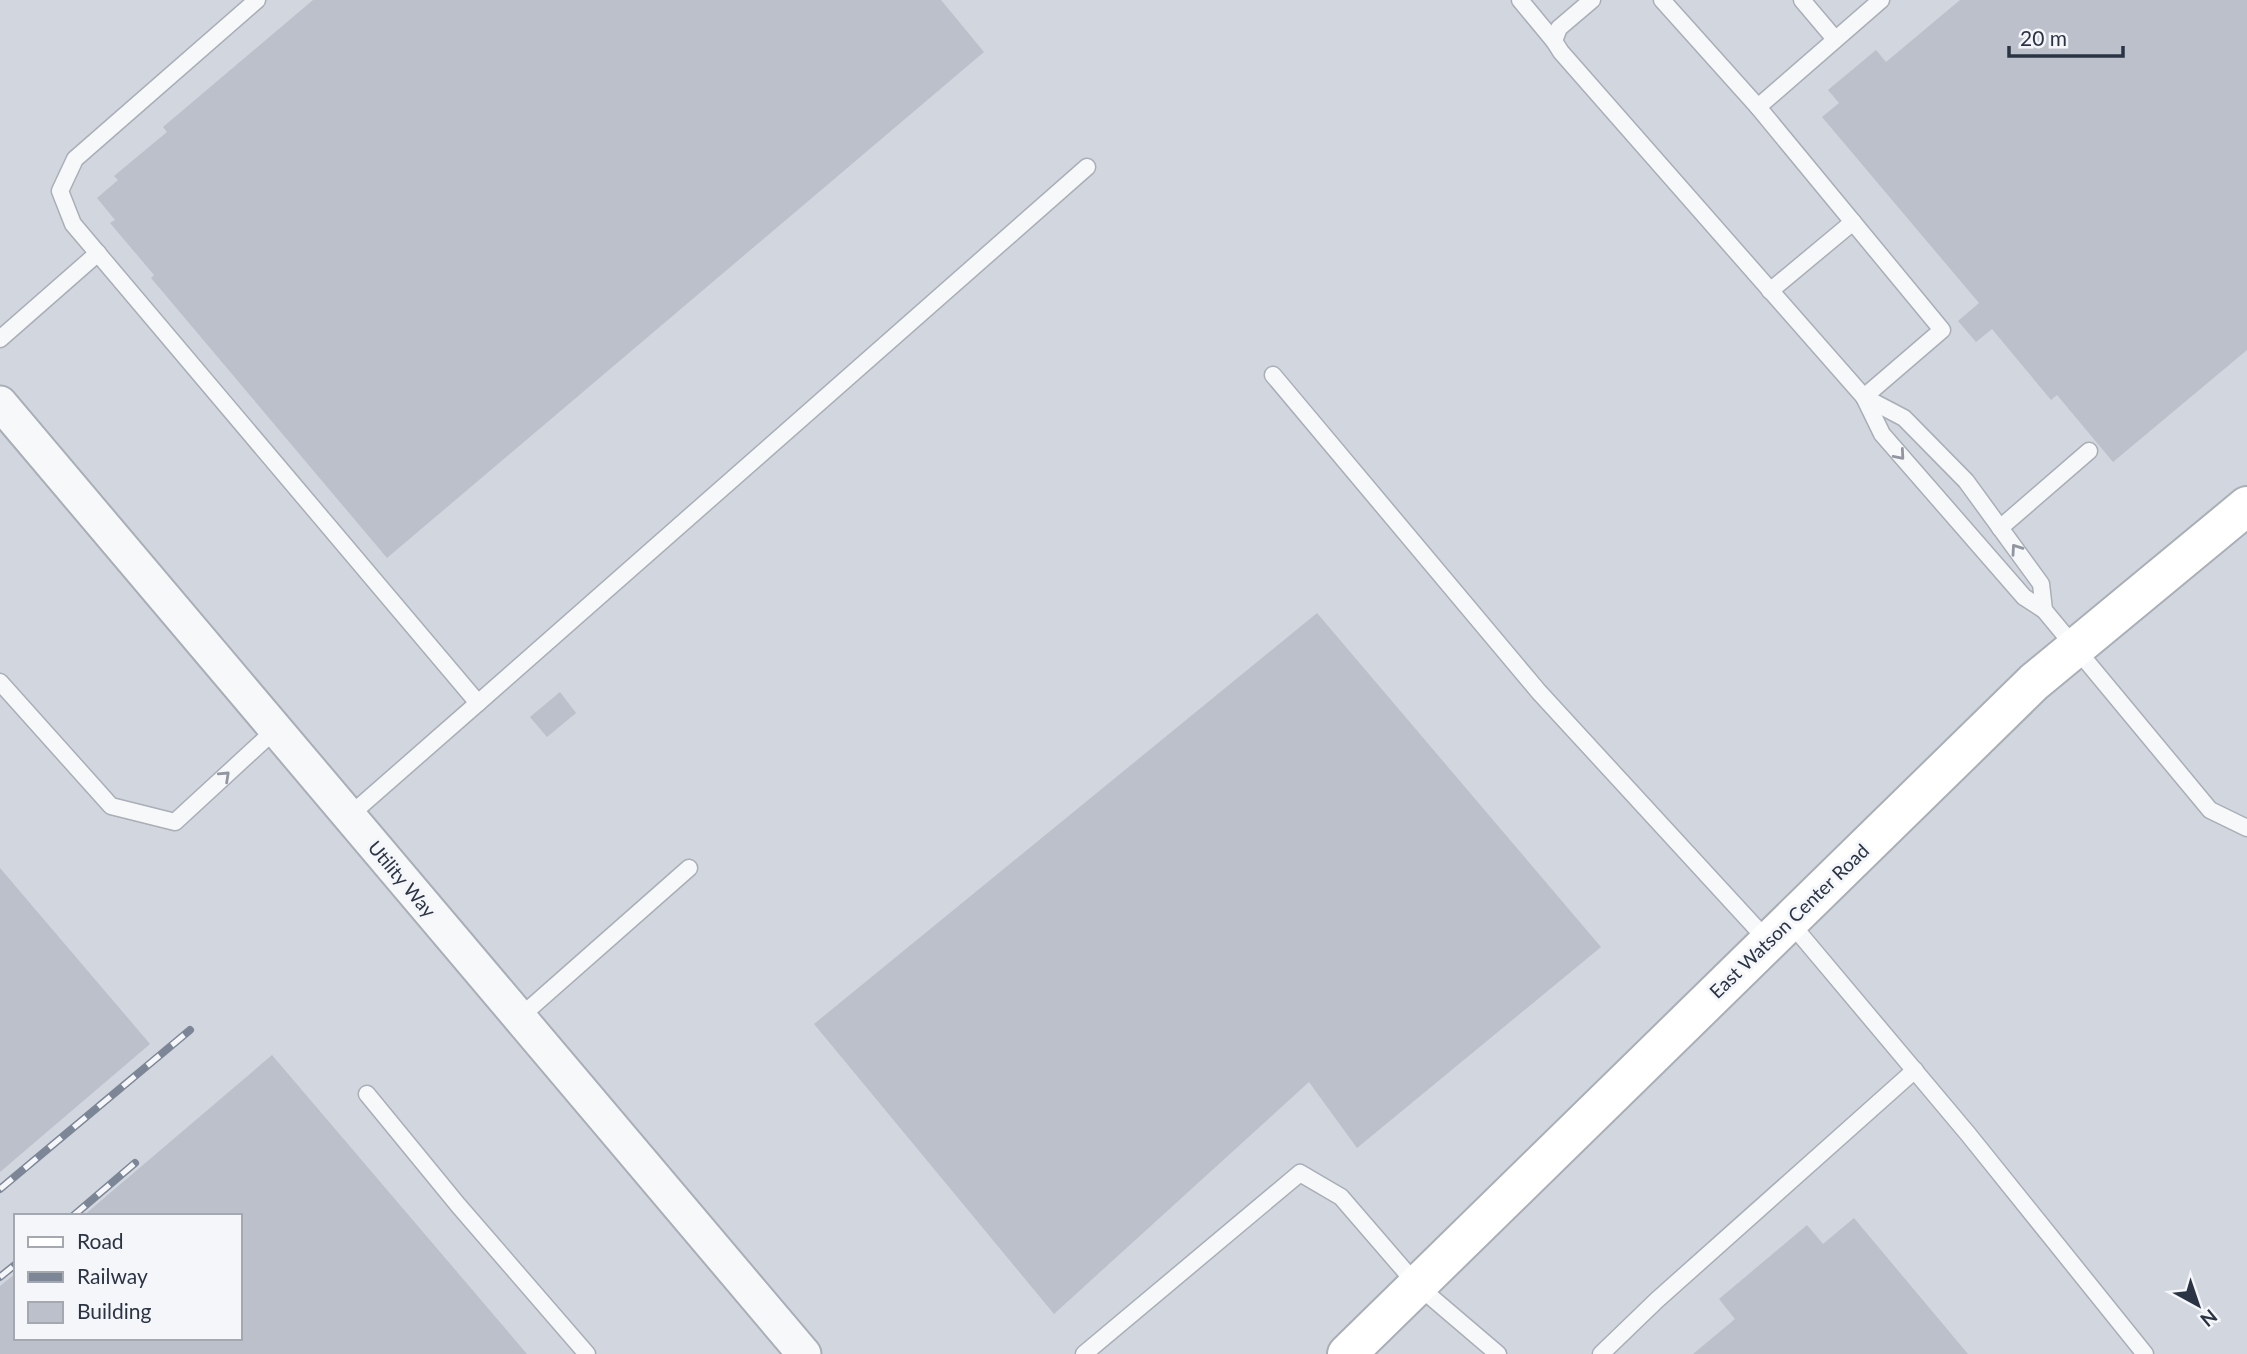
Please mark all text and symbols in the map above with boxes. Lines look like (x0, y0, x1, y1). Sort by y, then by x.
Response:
scale bar (2009, 14, 2123, 58)
text: 20 m (2020, 25, 2067, 50)
one-way arrow (1892, 447, 1904, 460)
one-way arrow (2012, 544, 2024, 557)
one-way arrow (217, 772, 230, 784)
street label: Utility Way (364, 836, 441, 922)
street label: East Watson Center Road (1704, 839, 1873, 1003)
legend (14, 1214, 242, 1340)
text: Road (77, 1228, 124, 1253)
text: Railway (77, 1263, 148, 1288)
north arrow (2163, 1270, 2233, 1340)
text: Building (77, 1298, 152, 1323)
text: N (2196, 1305, 2222, 1332)

